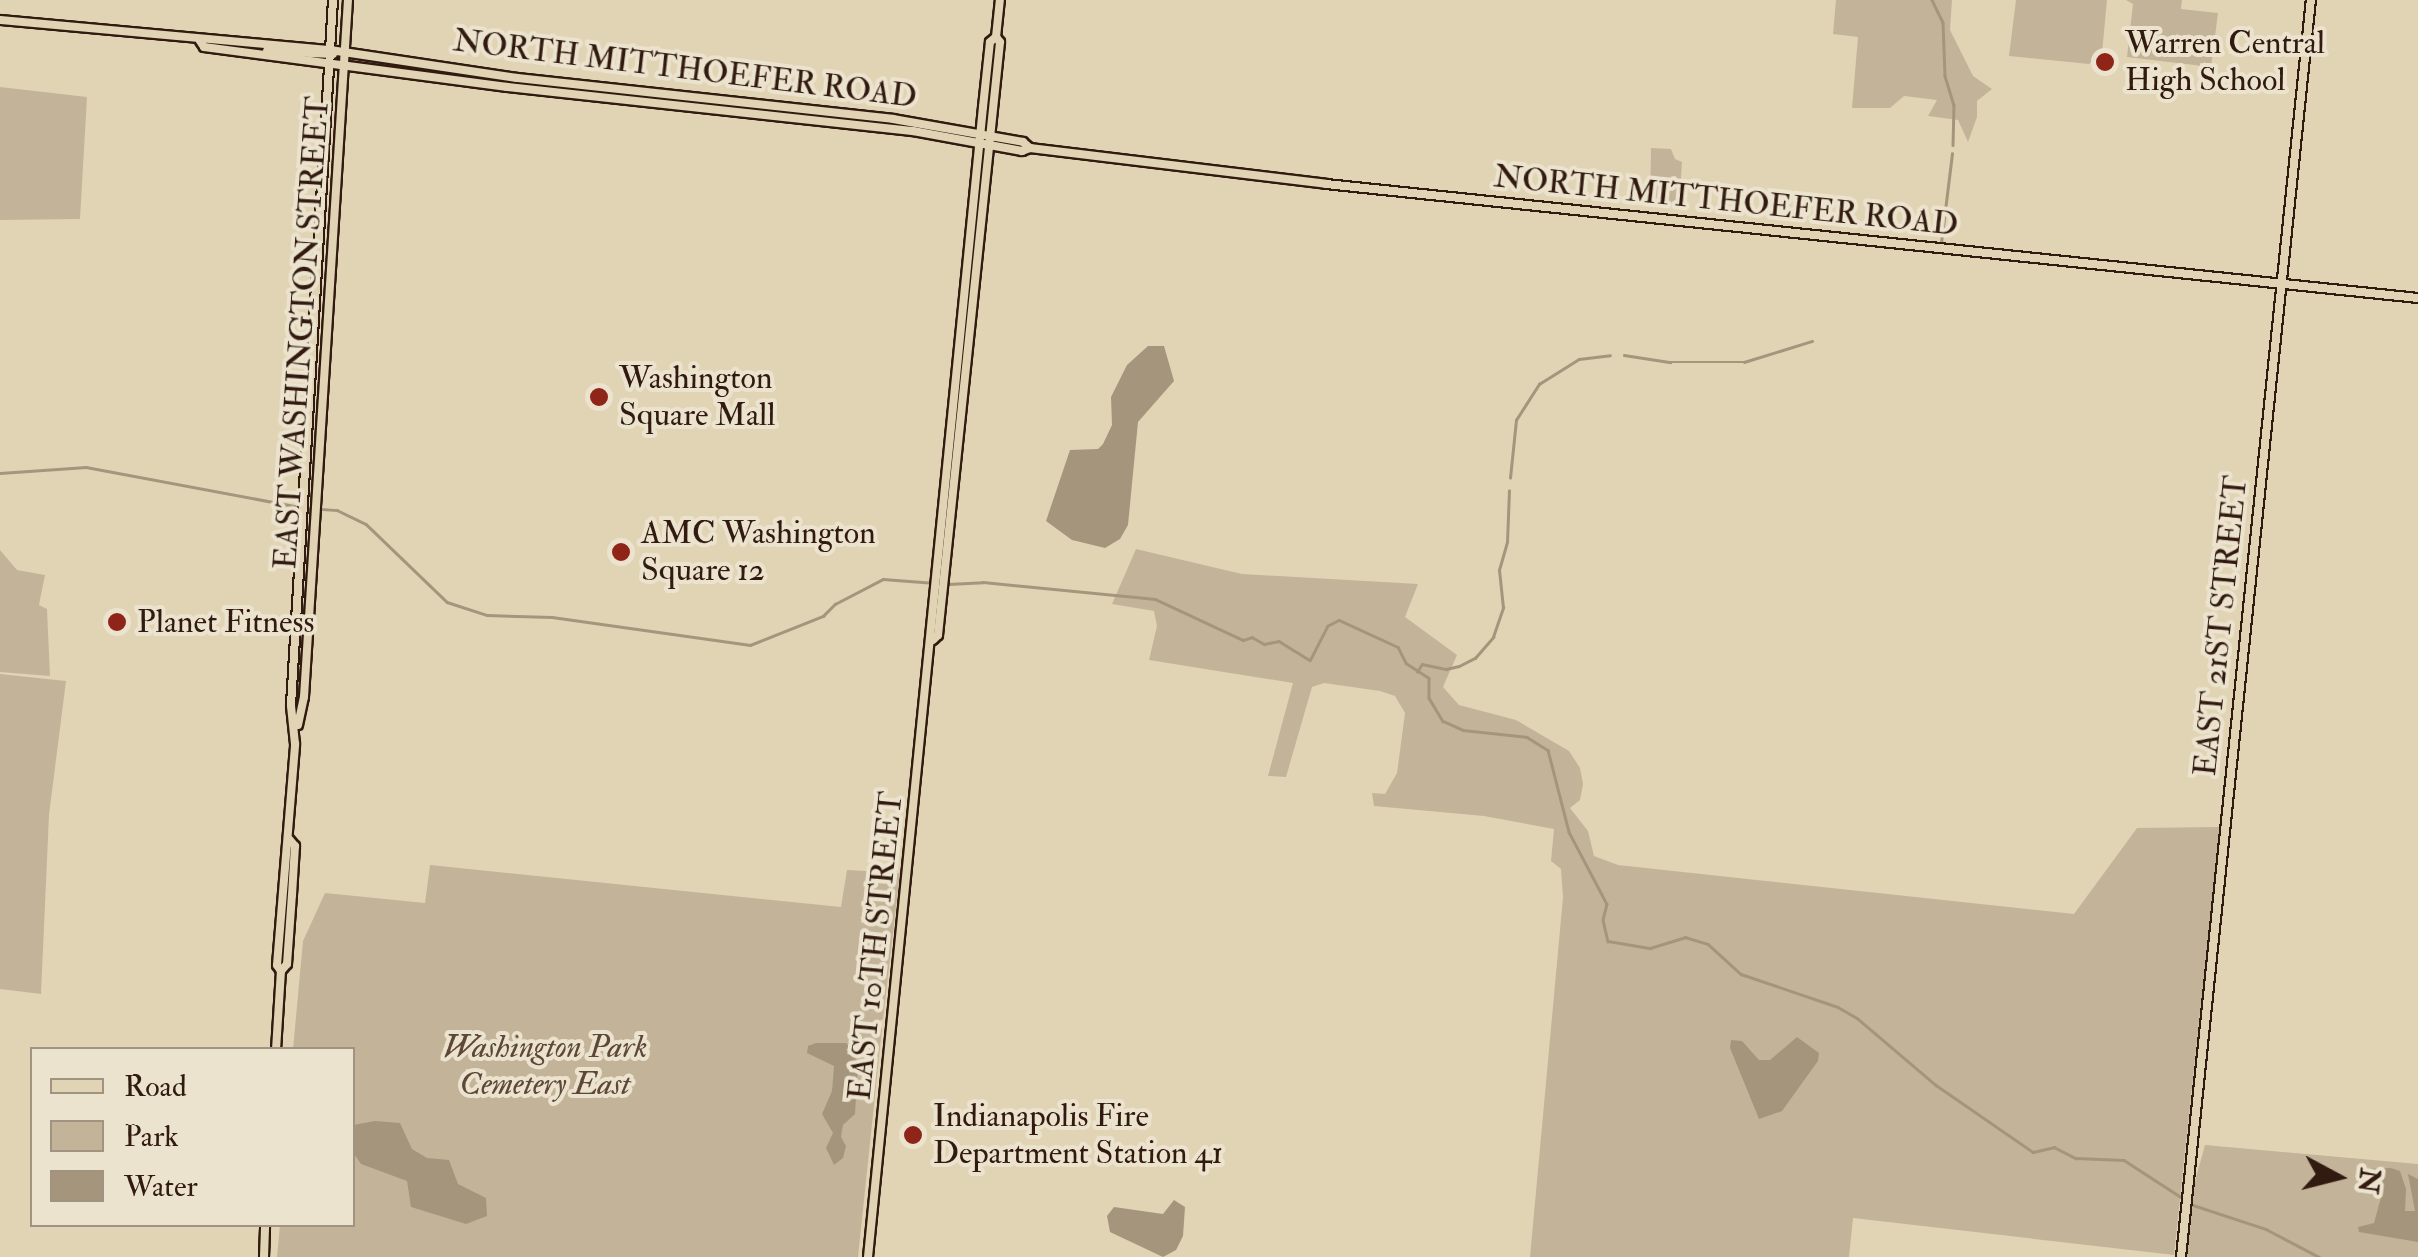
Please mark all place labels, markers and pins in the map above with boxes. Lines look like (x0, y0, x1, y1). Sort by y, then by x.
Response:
place label: Warren Central High School (2125, 25, 2325, 100)
marker: Warren Central High School (2094, 51, 2116, 73)
place label: Washington Square Mall (619, 360, 775, 435)
marker: Washington Square Mall (588, 386, 610, 408)
place label: AMC Washington Square 12 (641, 515, 876, 590)
marker: AMC Washington Square 12 (610, 541, 632, 563)
place label: Planet Fitness (137, 603, 314, 641)
marker: Planet Fitness (106, 611, 128, 633)
place label: Indianapolis Fire Department Station 41 (933, 1098, 1223, 1173)
marker: Indianapolis Fire Department Station 41 (902, 1124, 924, 1146)

